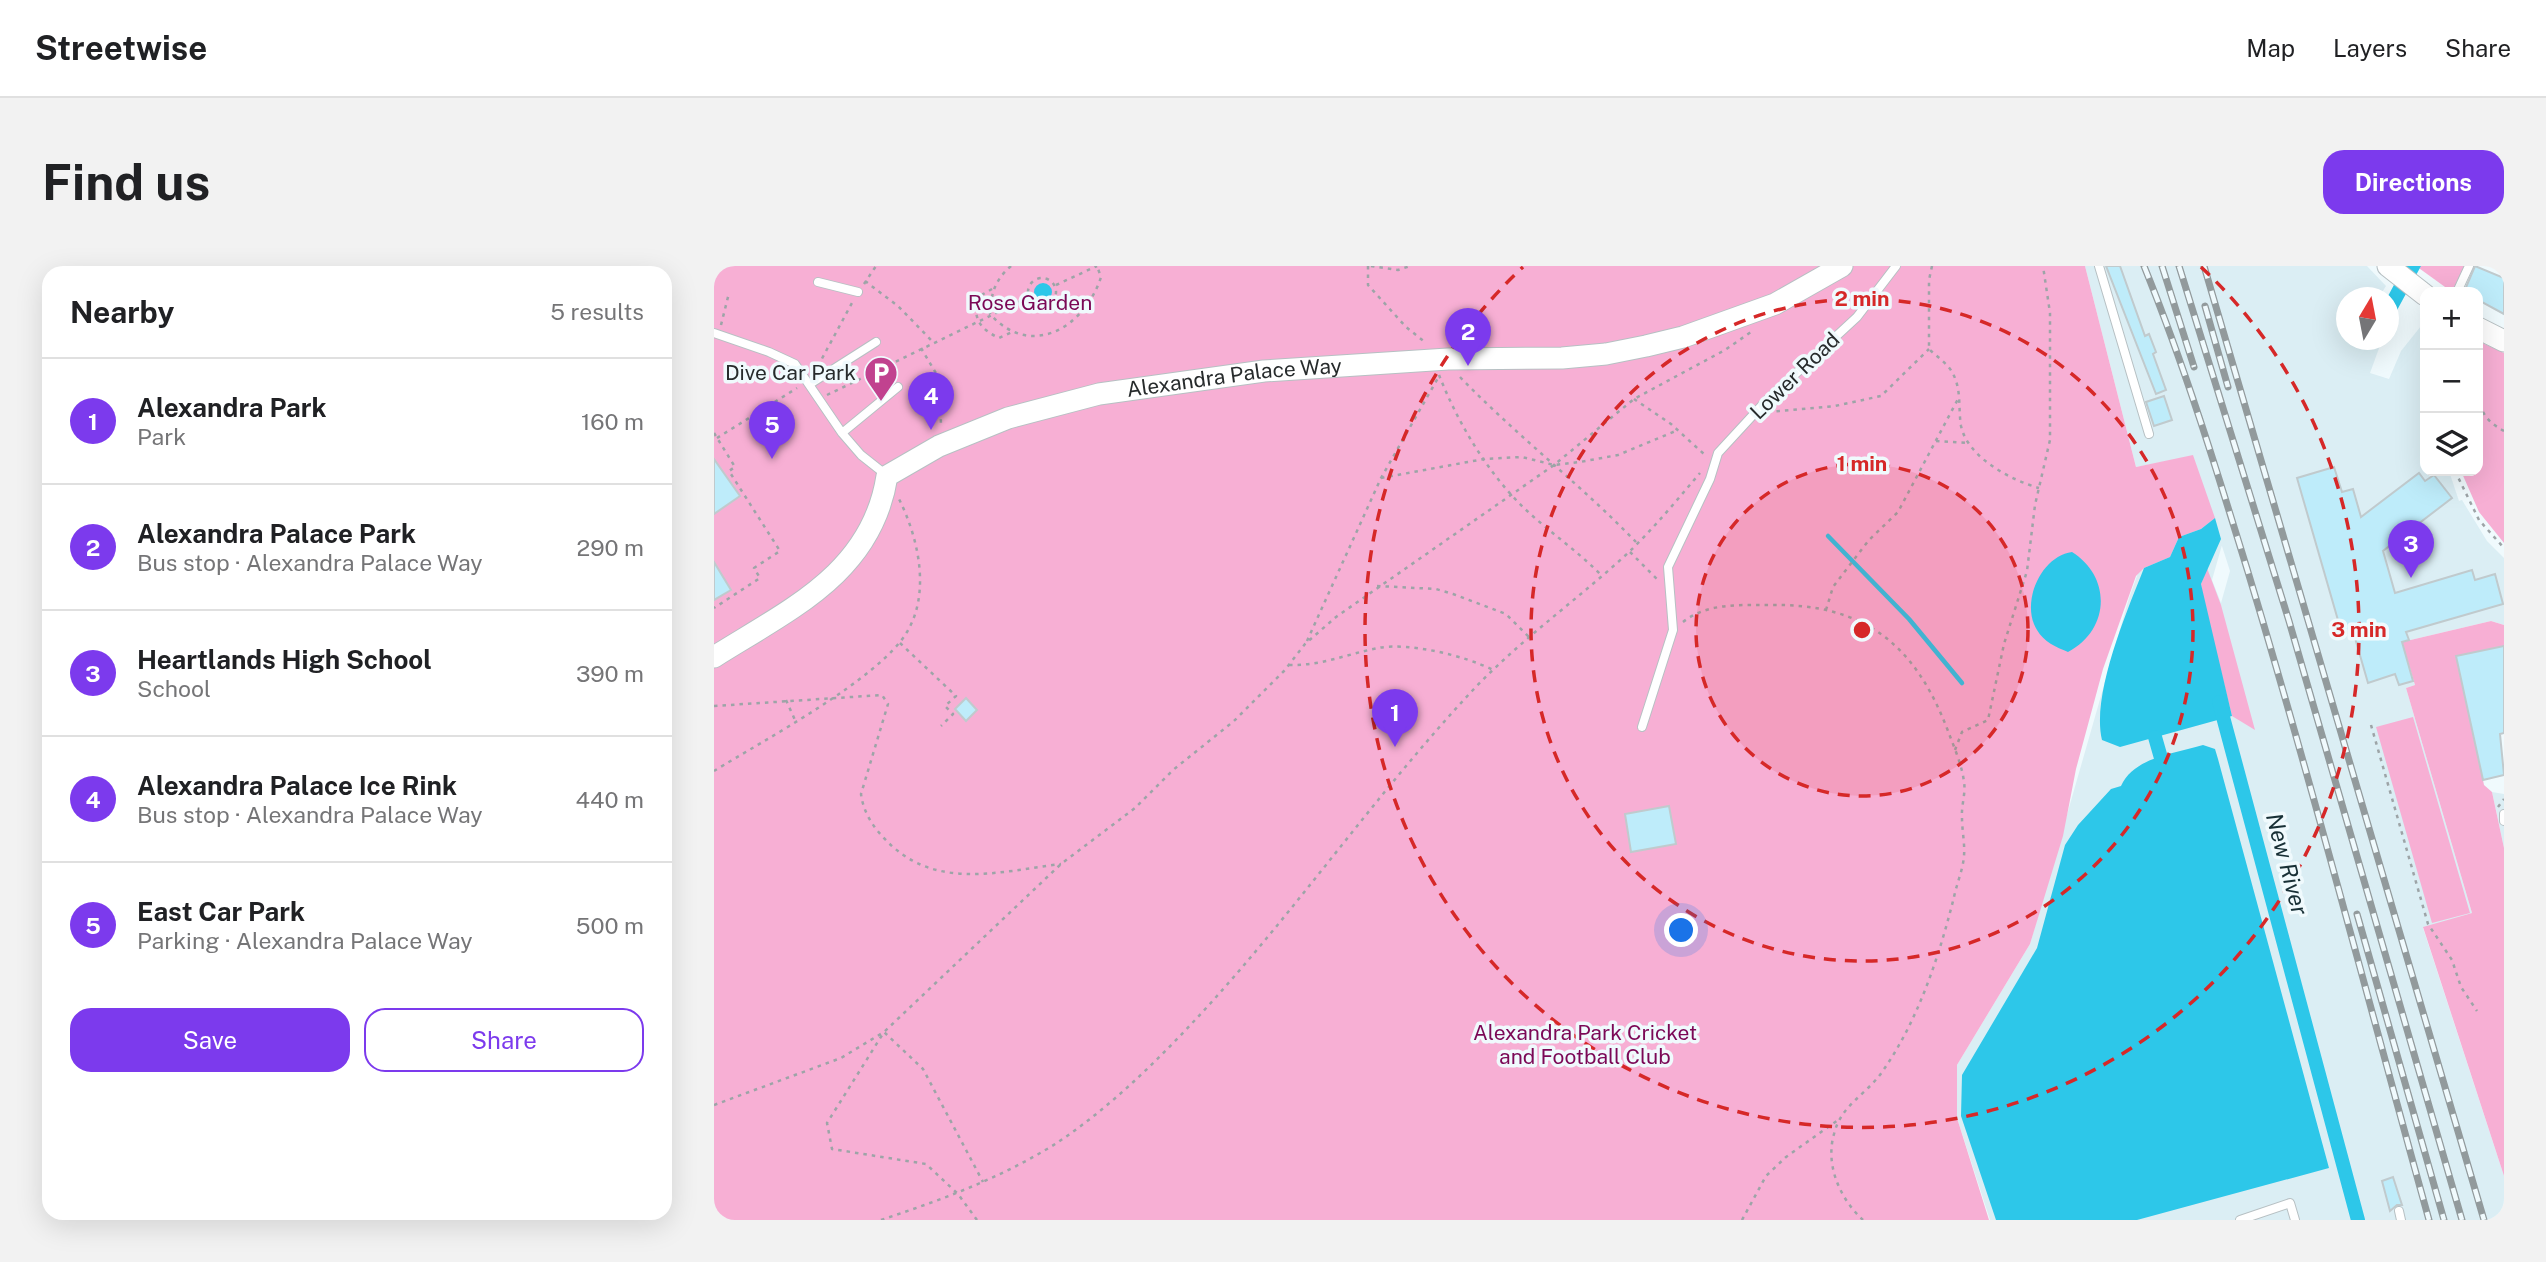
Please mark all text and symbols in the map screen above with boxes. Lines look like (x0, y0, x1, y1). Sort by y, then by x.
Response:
text: Streetwise (35, 29, 207, 67)
text: Map (2246, 34, 2295, 62)
text: Layers (2333, 34, 2407, 62)
text: Share (2445, 34, 2511, 62)
button: Directions (2323, 150, 2504, 214)
text: Find us (42, 153, 210, 211)
text: 2 min (1834, 286, 1890, 311)
north arrow (2336, 287, 2399, 350)
map controls (2420, 287, 2483, 476)
button: + (2420, 287, 2483, 350)
park label: Rose Garden (968, 290, 1092, 315)
text: Nearby (70, 294, 174, 330)
text: 5 results (550, 298, 644, 325)
pin: 2 (1445, 308, 1491, 366)
street label: Lower Road (1745, 327, 1845, 424)
button: − (2420, 350, 2483, 413)
street label: Alexandra Palace Way (1125, 353, 1342, 402)
parking icon: Dive Car Park (862, 354, 900, 403)
place label: Dive Car Park (725, 360, 856, 385)
pin: 4 (908, 372, 954, 430)
text: Alexandra Park (137, 392, 327, 423)
pin: 5 (749, 401, 795, 459)
text: 1 (88, 408, 98, 435)
text: 160 m (581, 408, 644, 435)
button: layers (2420, 413, 2483, 476)
text: Park (137, 423, 186, 450)
text: 1 min (1837, 451, 1887, 476)
text: Alexandra Palace Park (137, 518, 416, 549)
pin: 3 (2388, 520, 2434, 578)
text: 2 (86, 534, 100, 561)
text: 290 m (577, 534, 644, 561)
text: Bus stop · Alexandra Palace Way (137, 549, 483, 576)
text: 3 min (2331, 617, 2387, 642)
centre of rings (1850, 618, 1874, 642)
text: Heartlands High School (137, 644, 432, 675)
text: 3 (85, 660, 101, 687)
text: 390 m (576, 660, 644, 687)
text: School (137, 675, 211, 702)
pin: 1 (1372, 689, 1418, 747)
text: Alexandra Palace Ice Rink (137, 770, 457, 801)
text: 4 (85, 786, 101, 813)
text: 440 m (576, 786, 644, 813)
text: Bus stop · Alexandra Palace Way (137, 801, 483, 828)
water label: New River (2261, 810, 2314, 918)
text: East Car Park (137, 896, 305, 927)
text: 5 (85, 912, 101, 939)
text: 500 m (576, 912, 644, 939)
your location (1664, 913, 1698, 947)
text: Parking · Alexandra Palace Way (137, 927, 473, 954)
button: Save (70, 1008, 350, 1072)
button: Share (364, 1008, 644, 1072)
park label: Alexandra Park Cricket and Football Club (1473, 1020, 1697, 1069)

